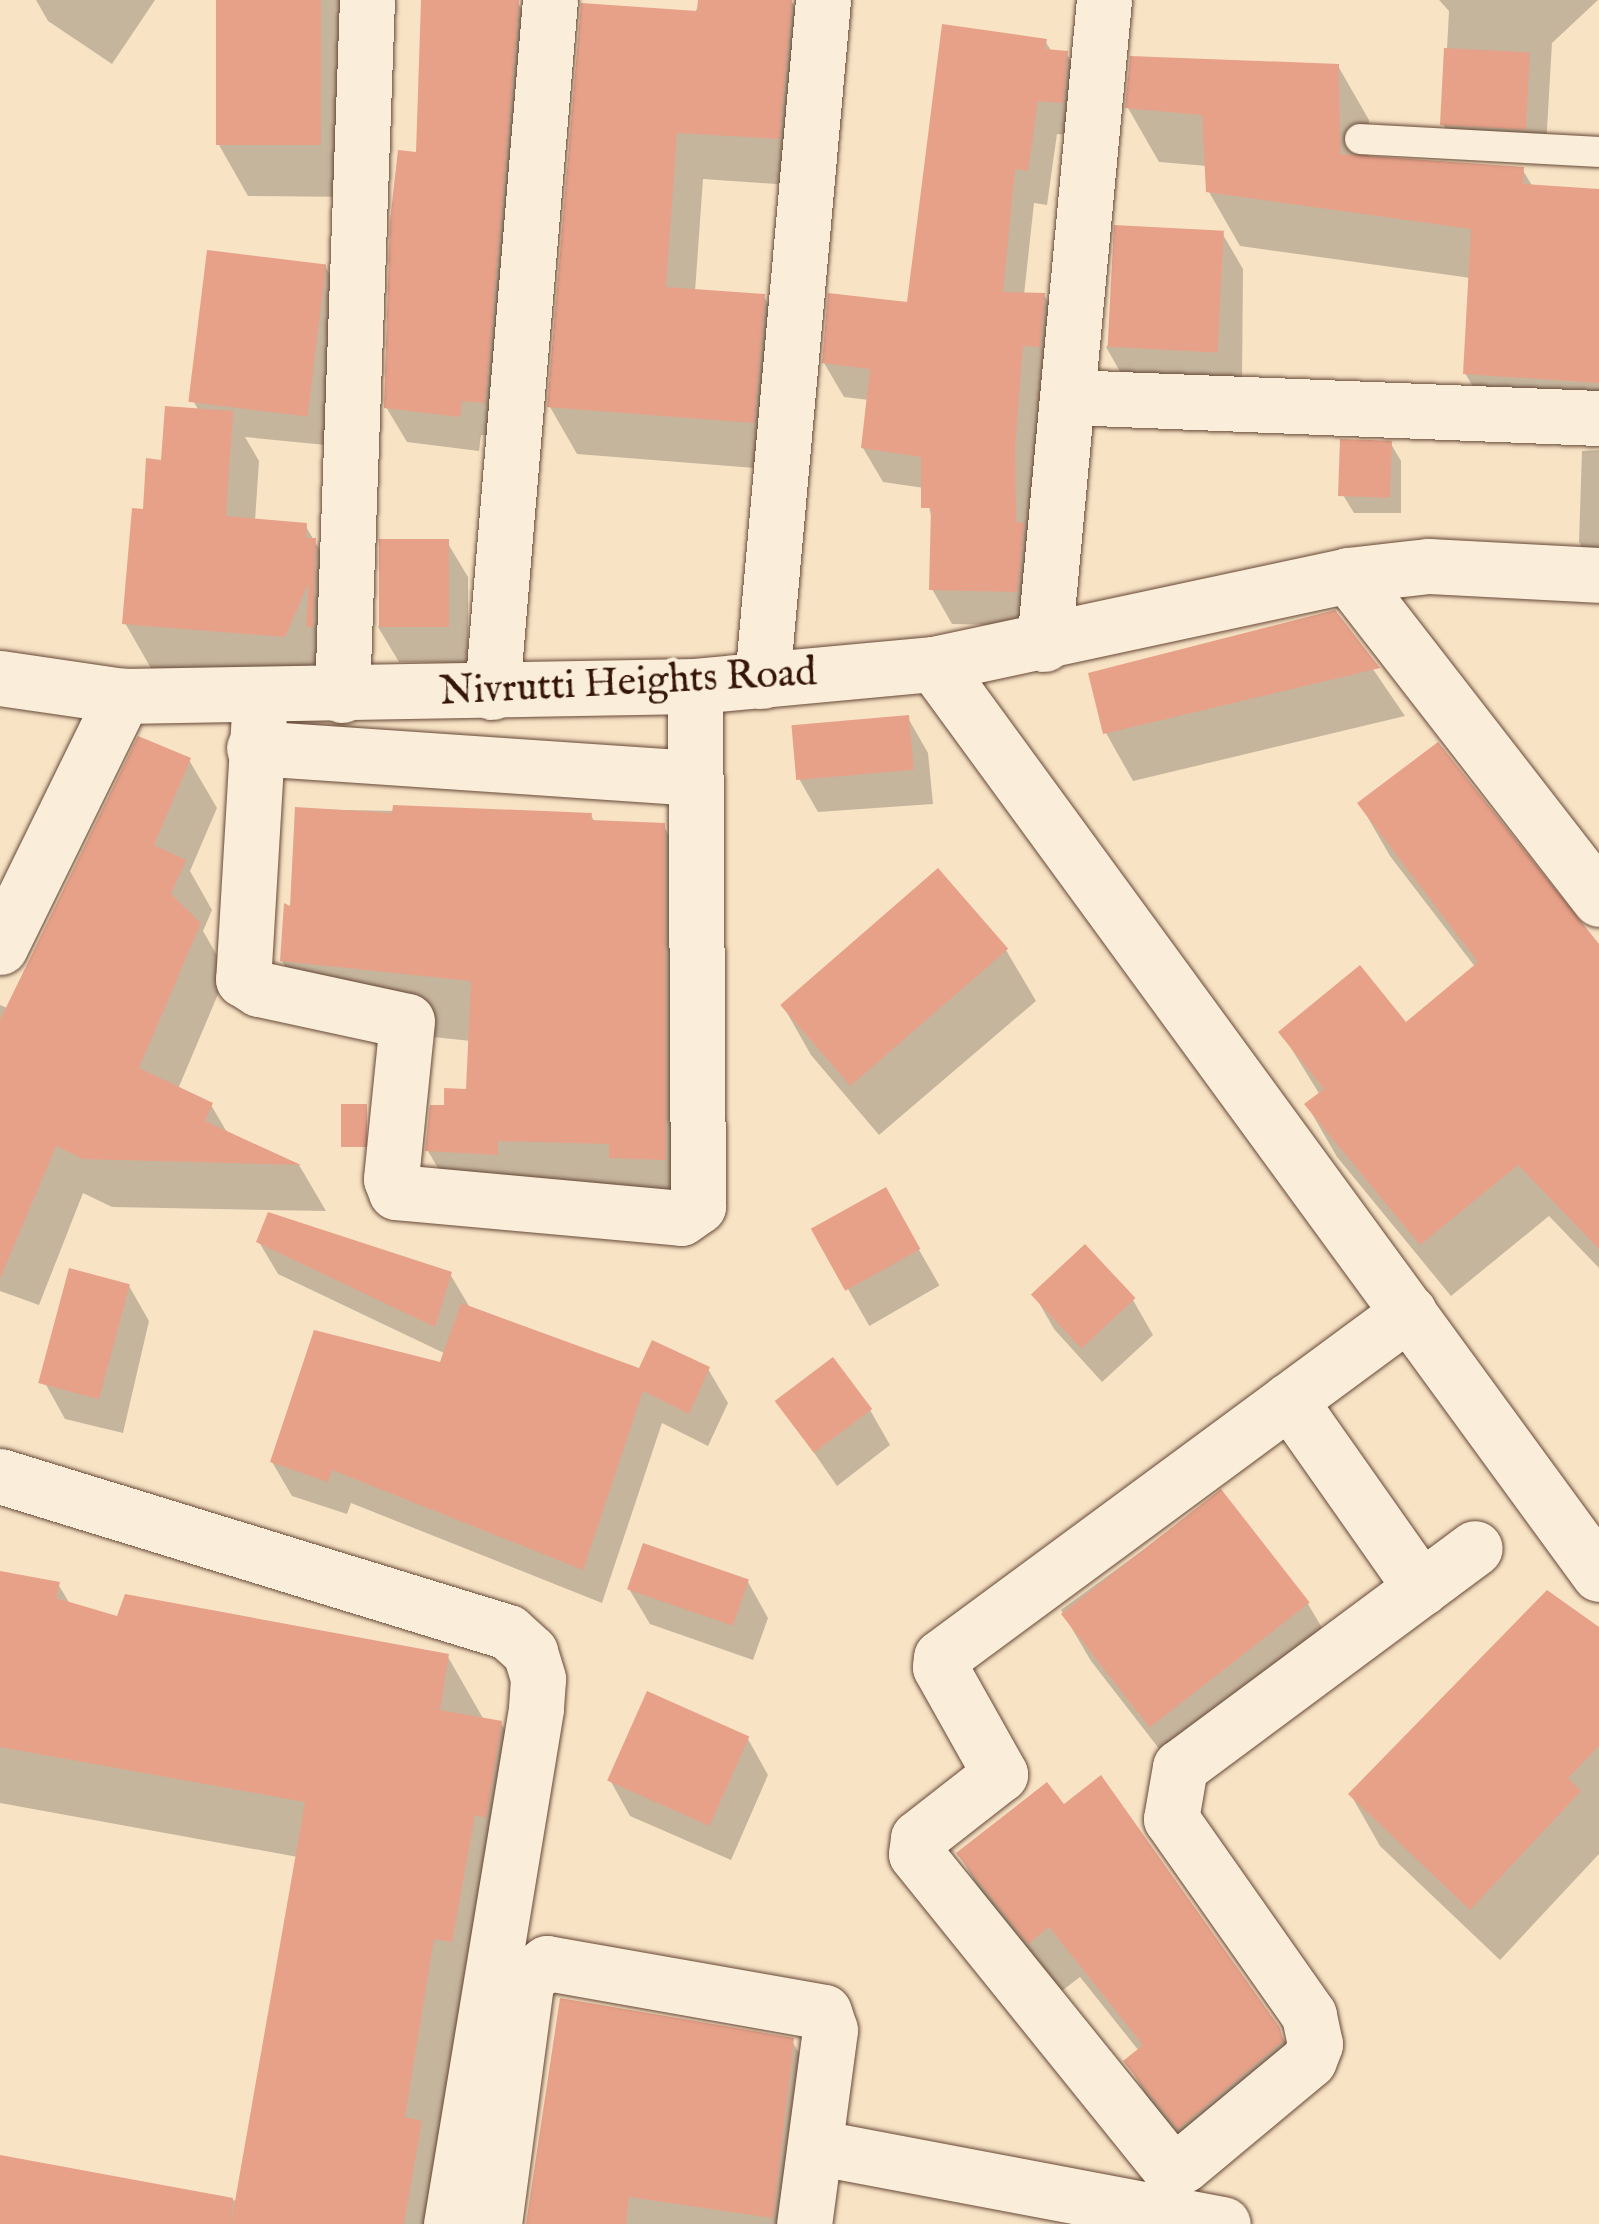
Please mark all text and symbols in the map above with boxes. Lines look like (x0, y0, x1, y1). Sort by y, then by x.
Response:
street label: Nivrutti Heights Road (438, 650, 818, 718)

